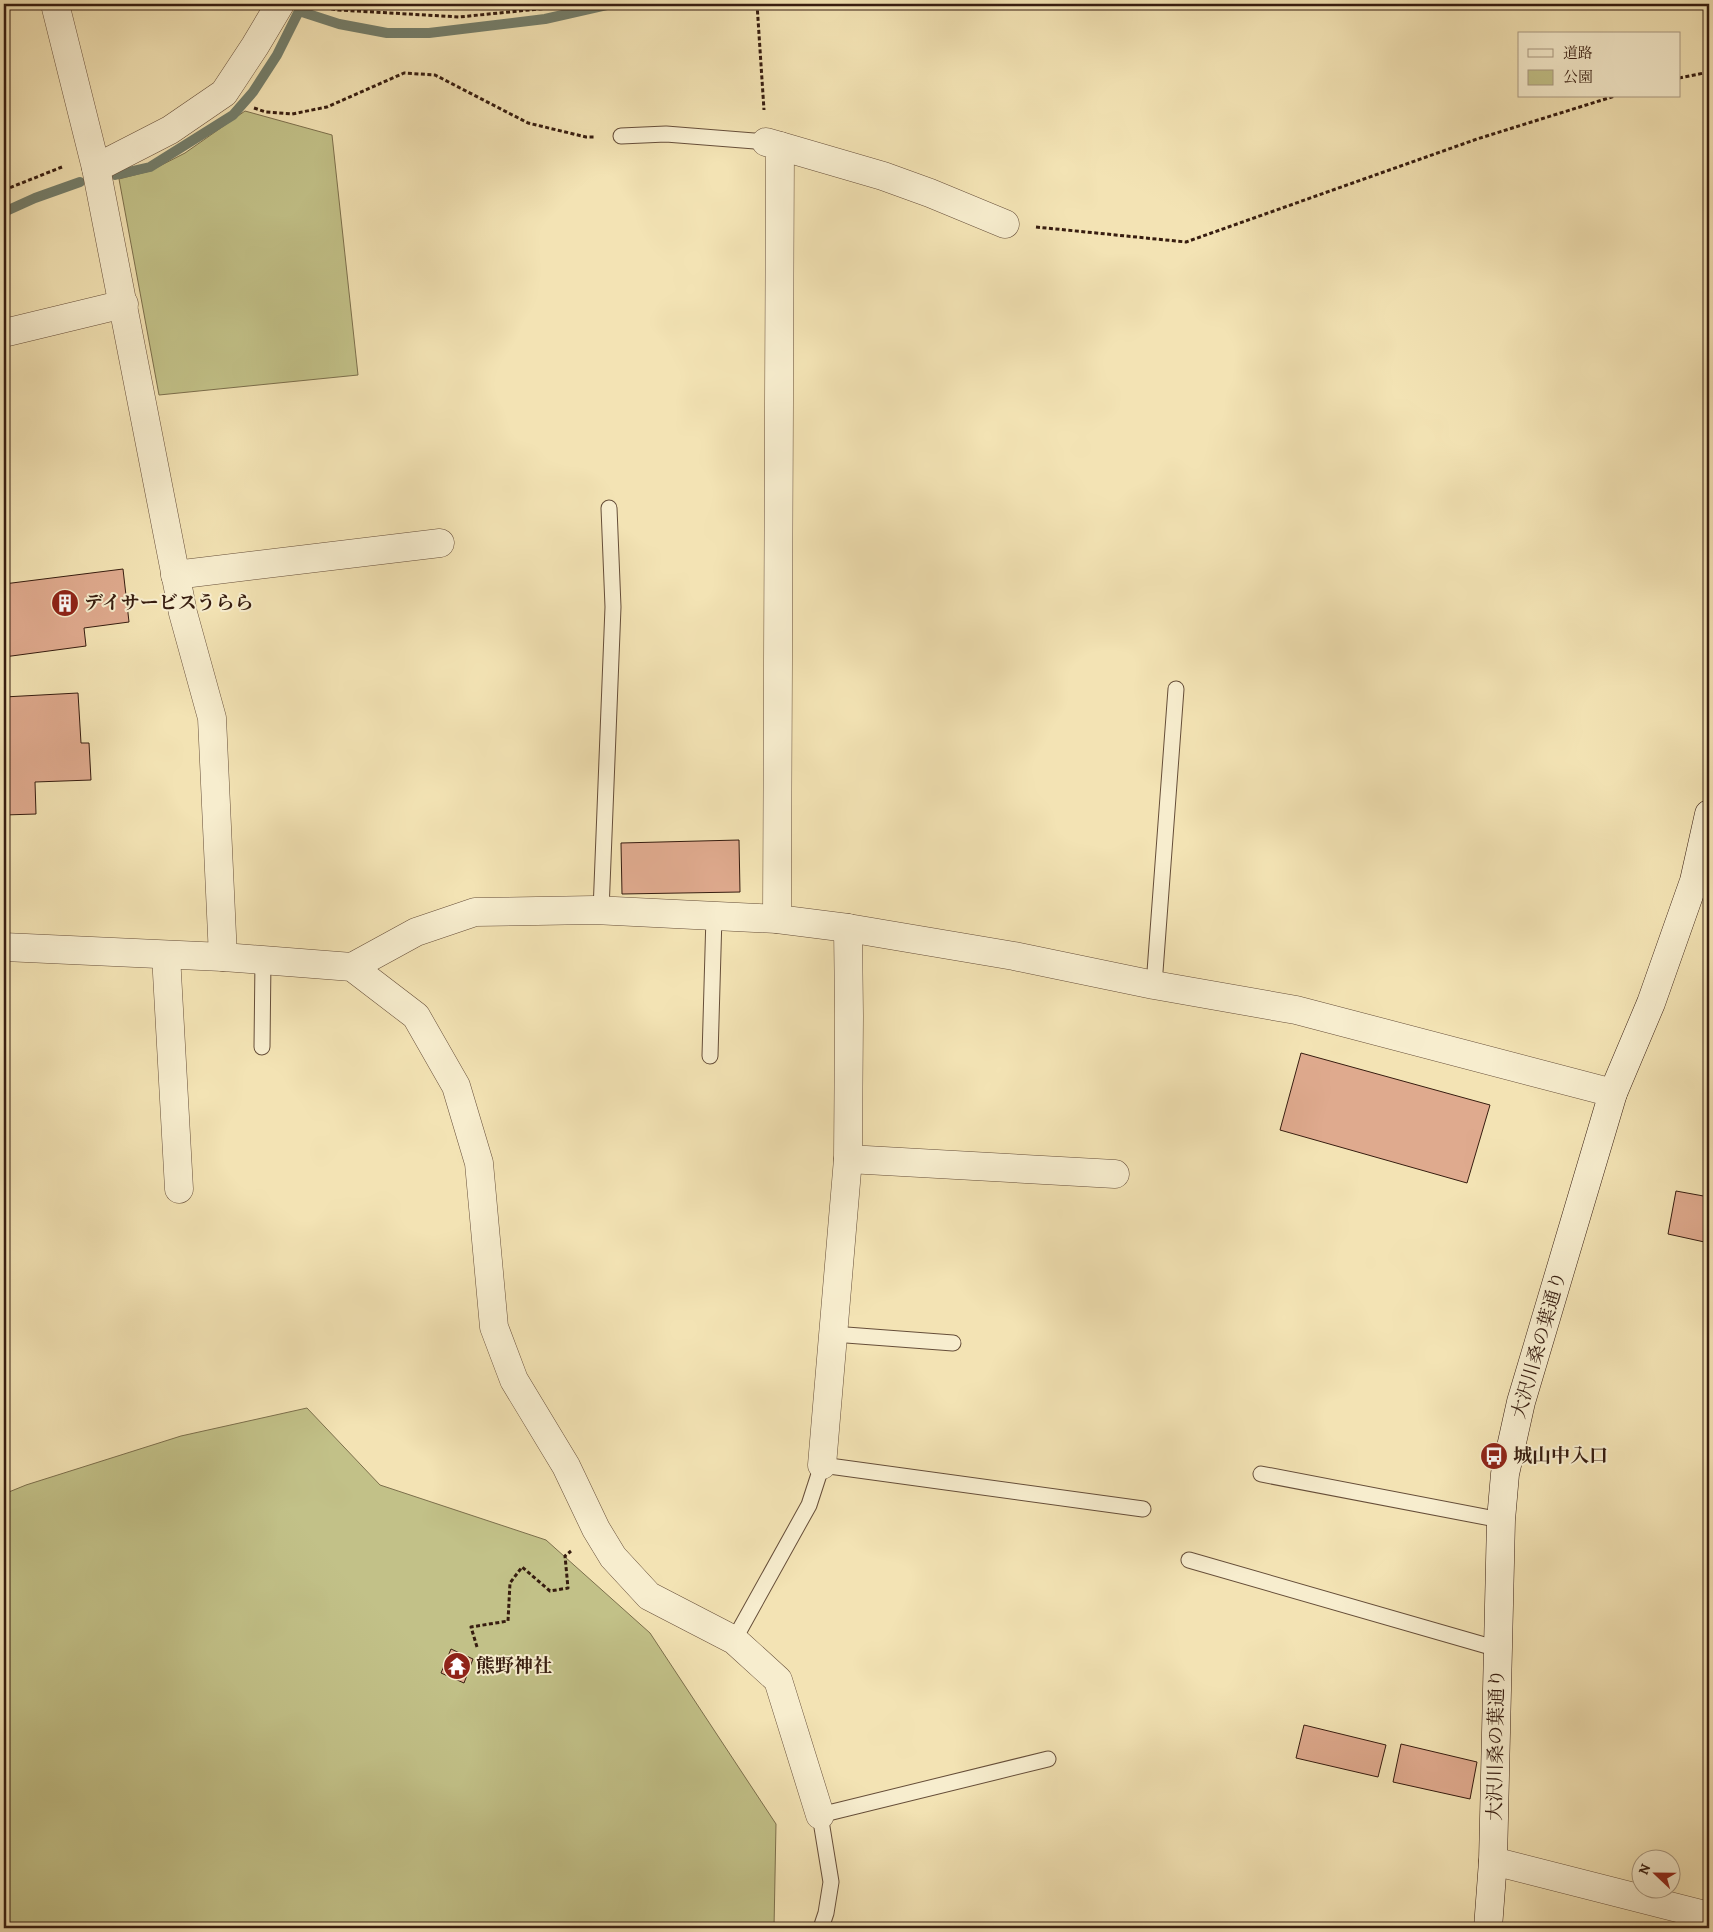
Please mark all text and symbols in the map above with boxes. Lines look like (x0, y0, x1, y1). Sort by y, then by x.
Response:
legend (1518, 32, 1680, 98)
text: 道路 (1563, 43, 1593, 63)
text: 公園 (1563, 67, 1593, 87)
building icon: デイサービスうらら (50, 588, 80, 618)
place label: デイサービスうらら (84, 590, 254, 616)
street label: 大沢川桑の葉通り (1506, 1268, 1572, 1422)
bus stop icon: 城山中入口 (1479, 1441, 1509, 1471)
place label: 城山中入口 (1513, 1443, 1608, 1469)
temple icon: 熊野神社 (442, 1651, 472, 1681)
place label: 熊野神社 (476, 1653, 552, 1679)
street label: 大沢川桑の葉通り (1482, 1669, 1510, 1821)
north arrow (1630, 1850, 1680, 1900)
text: N (1634, 1861, 1655, 1878)

